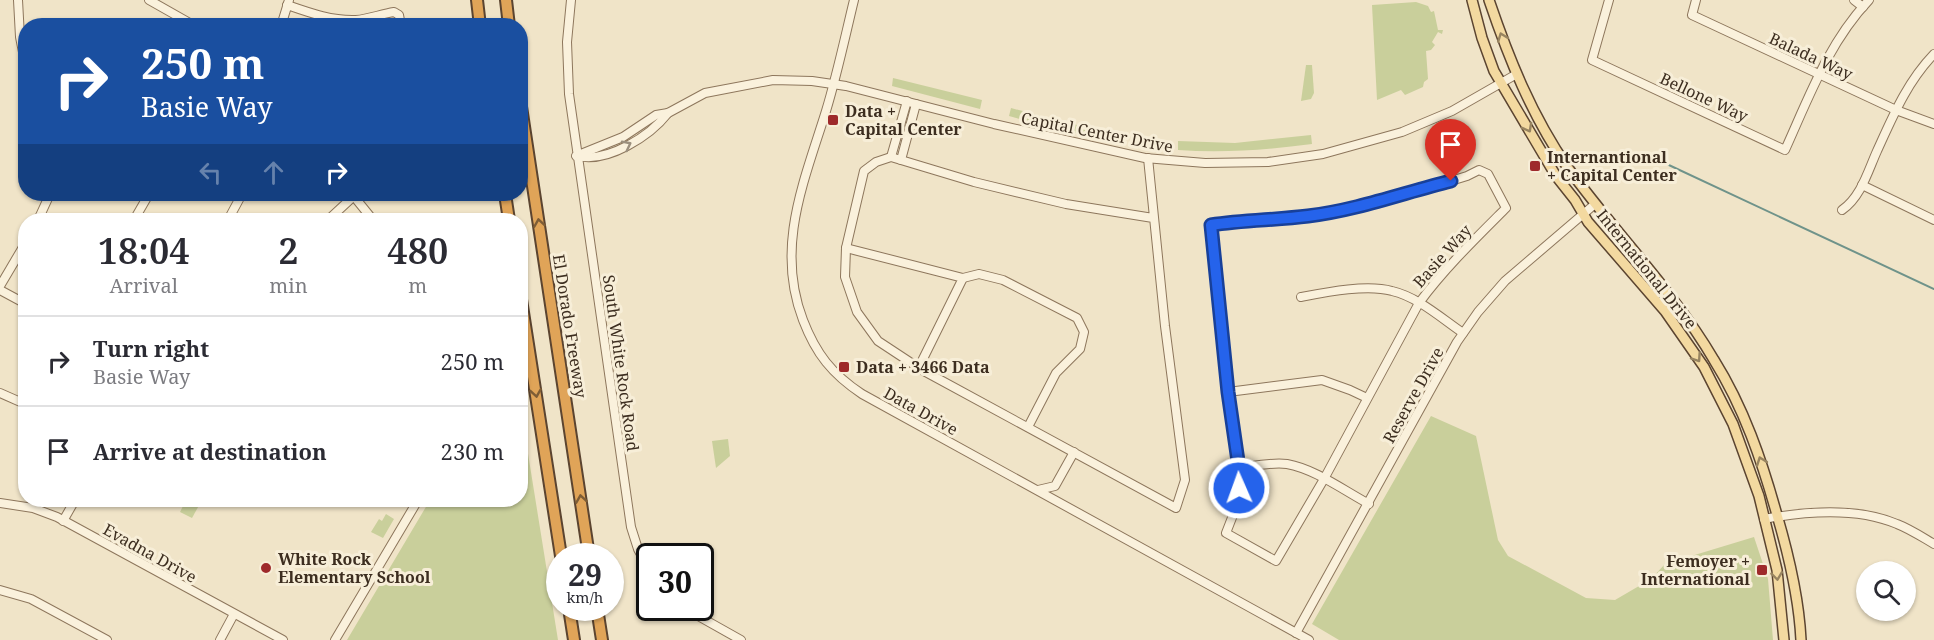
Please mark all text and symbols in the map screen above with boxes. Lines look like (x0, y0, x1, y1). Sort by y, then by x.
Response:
street label: Balada Way (1766, 27, 1857, 85)
one-way arrow (1497, 33, 1509, 44)
text: 250 m (141, 34, 265, 91)
icon: right (42, 42, 120, 120)
street label: Bellone Way (1656, 67, 1752, 127)
text: Basie Way (141, 88, 272, 125)
place label: Data + Capital Center (845, 100, 962, 140)
street label: Capital Center Drive (1019, 106, 1175, 158)
marker: Data + Capital Center (826, 113, 840, 127)
pin (1425, 119, 1476, 181)
one-way arrow (1521, 122, 1533, 133)
icon: arrive (1434, 128, 1467, 161)
one-way arrow (620, 141, 631, 152)
place label: Internantional + Capital Center (1547, 146, 1677, 186)
icon: left (194, 156, 227, 189)
icon: ahead (257, 156, 290, 189)
icon: right (320, 156, 353, 189)
marker: Internantional + Capital Center (1528, 159, 1542, 173)
street label: International Drive (1592, 205, 1702, 333)
one-way arrow (533, 218, 545, 227)
street label: Basie Way (1408, 219, 1477, 292)
text: 18:04 (98, 226, 190, 275)
text: 2 (278, 226, 299, 275)
text: 480 (387, 226, 448, 275)
street label: El Dorado Freeway (548, 253, 592, 400)
text: Arrival (109, 272, 178, 299)
text: min (269, 272, 308, 299)
text: m (408, 272, 427, 299)
street label: South White Rock Road (598, 273, 644, 453)
text: Turn right (93, 333, 209, 363)
street label: Reserve Drive (1378, 343, 1448, 447)
icon: right (42, 345, 75, 378)
text: 250 m (441, 346, 504, 376)
one-way arrow (1690, 352, 1701, 363)
place label: Data + 3466 Data (856, 356, 990, 378)
marker: Data + 3466 Data (837, 360, 851, 374)
text: Basie Way (93, 363, 190, 390)
street label: Data Drive (880, 382, 962, 440)
one-way arrow (529, 388, 541, 397)
icon: arrive (42, 435, 75, 468)
text: Arrive at destination (93, 436, 327, 466)
text: 230 m (441, 436, 504, 466)
position arrow (1207, 456, 1271, 520)
one-way arrow (1755, 456, 1768, 467)
one-way arrow (575, 494, 587, 503)
street label: Evadna Drive (99, 518, 201, 588)
speed limit sign: 30 (636, 543, 714, 621)
place label: White Rock Elementary School (278, 548, 431, 588)
place label: Femoyer + International (1641, 550, 1750, 590)
text: 29 (568, 554, 602, 595)
marker: White Rock Elementary School (259, 561, 273, 575)
map controls (1856, 561, 1916, 621)
button: search (1856, 561, 1916, 621)
marker: Femoyer + International (1755, 563, 1769, 577)
one-way arrow (1771, 572, 1783, 581)
text: km/h (567, 587, 603, 607)

